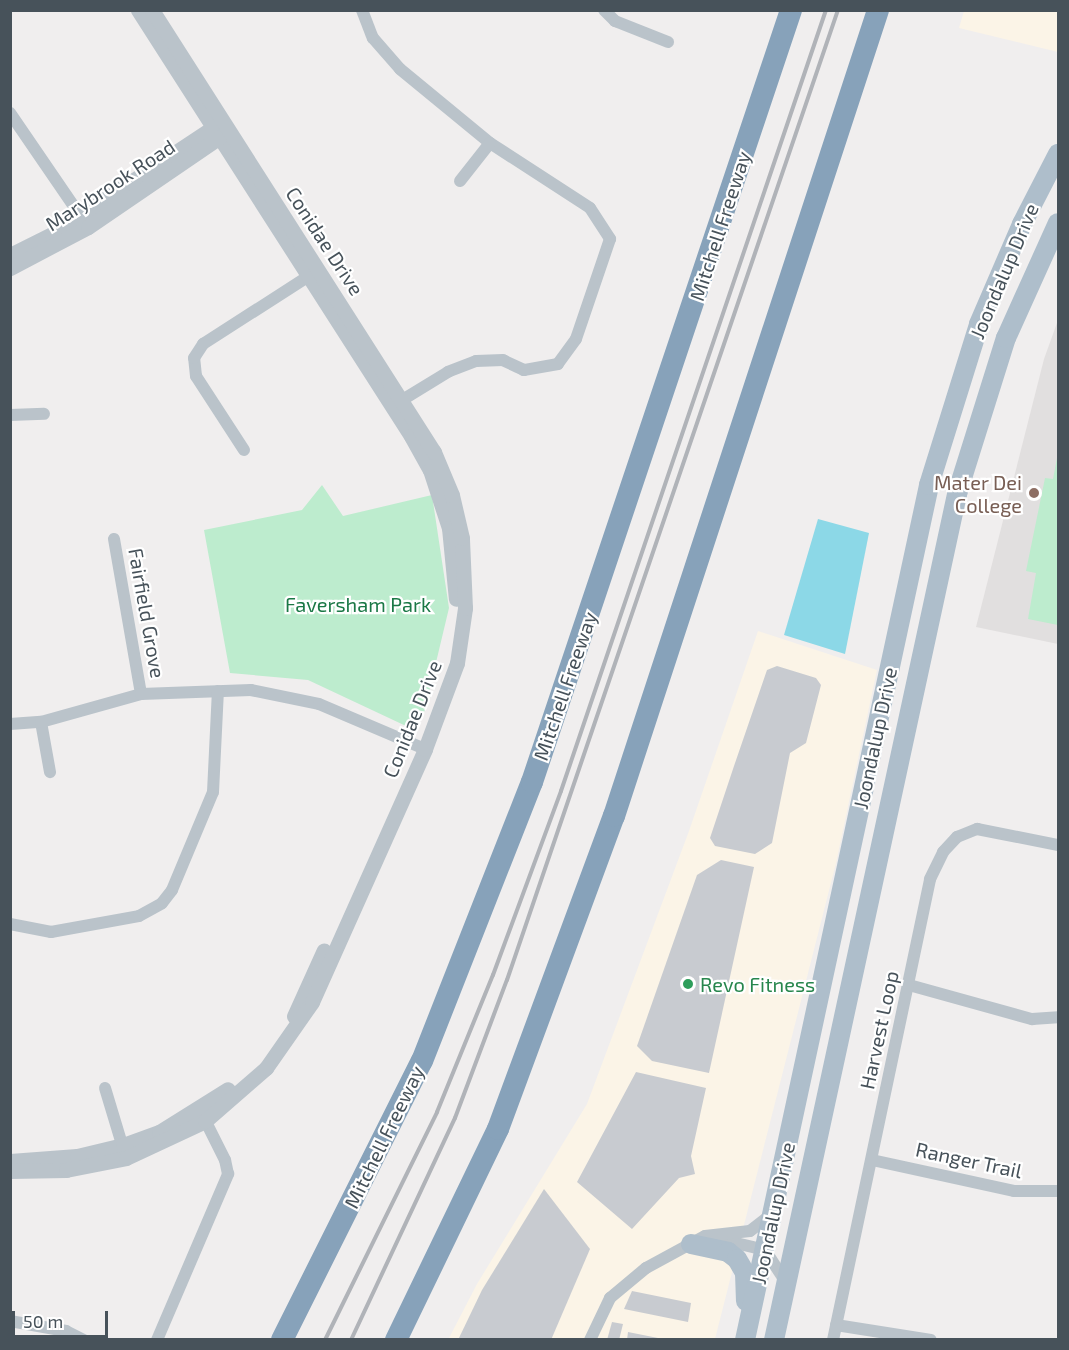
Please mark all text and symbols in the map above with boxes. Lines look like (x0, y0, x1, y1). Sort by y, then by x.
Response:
street label: Marybrook Road (41, 134, 179, 236)
street label: Mitchell Freeway (684, 148, 756, 304)
street label: Conidae Drive (281, 182, 369, 300)
street label: Joondalup Drive (965, 200, 1043, 342)
place label: Mater Dei College (934, 470, 1022, 517)
marker: Mater Dei College (1027, 486, 1041, 500)
street label: Fairfield Grove (124, 546, 170, 680)
park label: Faversham Park (285, 592, 431, 616)
street label: Mitchell Freeway (528, 608, 602, 764)
street label: Conidae Drive (378, 657, 446, 781)
street label: Joondalup Drive (848, 665, 902, 811)
street label: Harvest Loop (855, 969, 903, 1091)
place label: Revo Fitness (700, 972, 815, 996)
marker: Revo Fitness (681, 977, 695, 991)
street label: Mitchell Freeway (339, 1062, 429, 1212)
street label: Ranger Trail (913, 1137, 1025, 1183)
street label: Joondalup Drive (746, 1140, 800, 1286)
scale bar (15, 1299, 111, 1337)
text: 50 m (23, 1310, 63, 1332)

